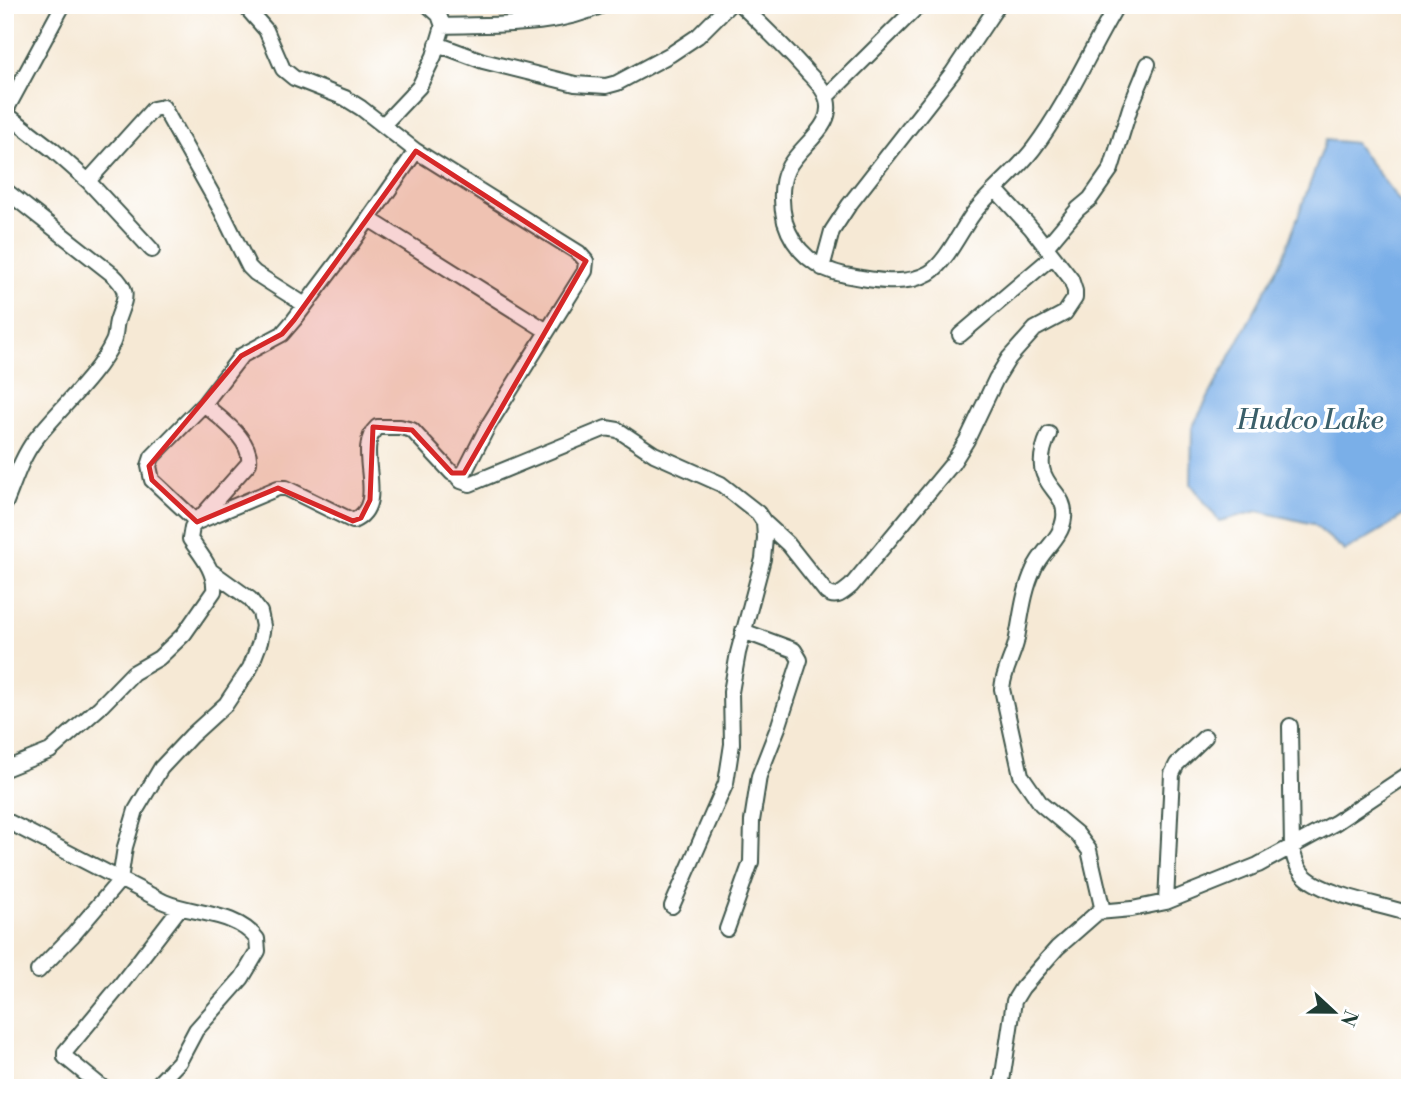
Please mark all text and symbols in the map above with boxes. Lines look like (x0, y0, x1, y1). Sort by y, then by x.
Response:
water label: Hudco Lake (1235, 403, 1384, 438)
north arrow (1300, 978, 1370, 1048)
text: N (1335, 1007, 1363, 1029)

